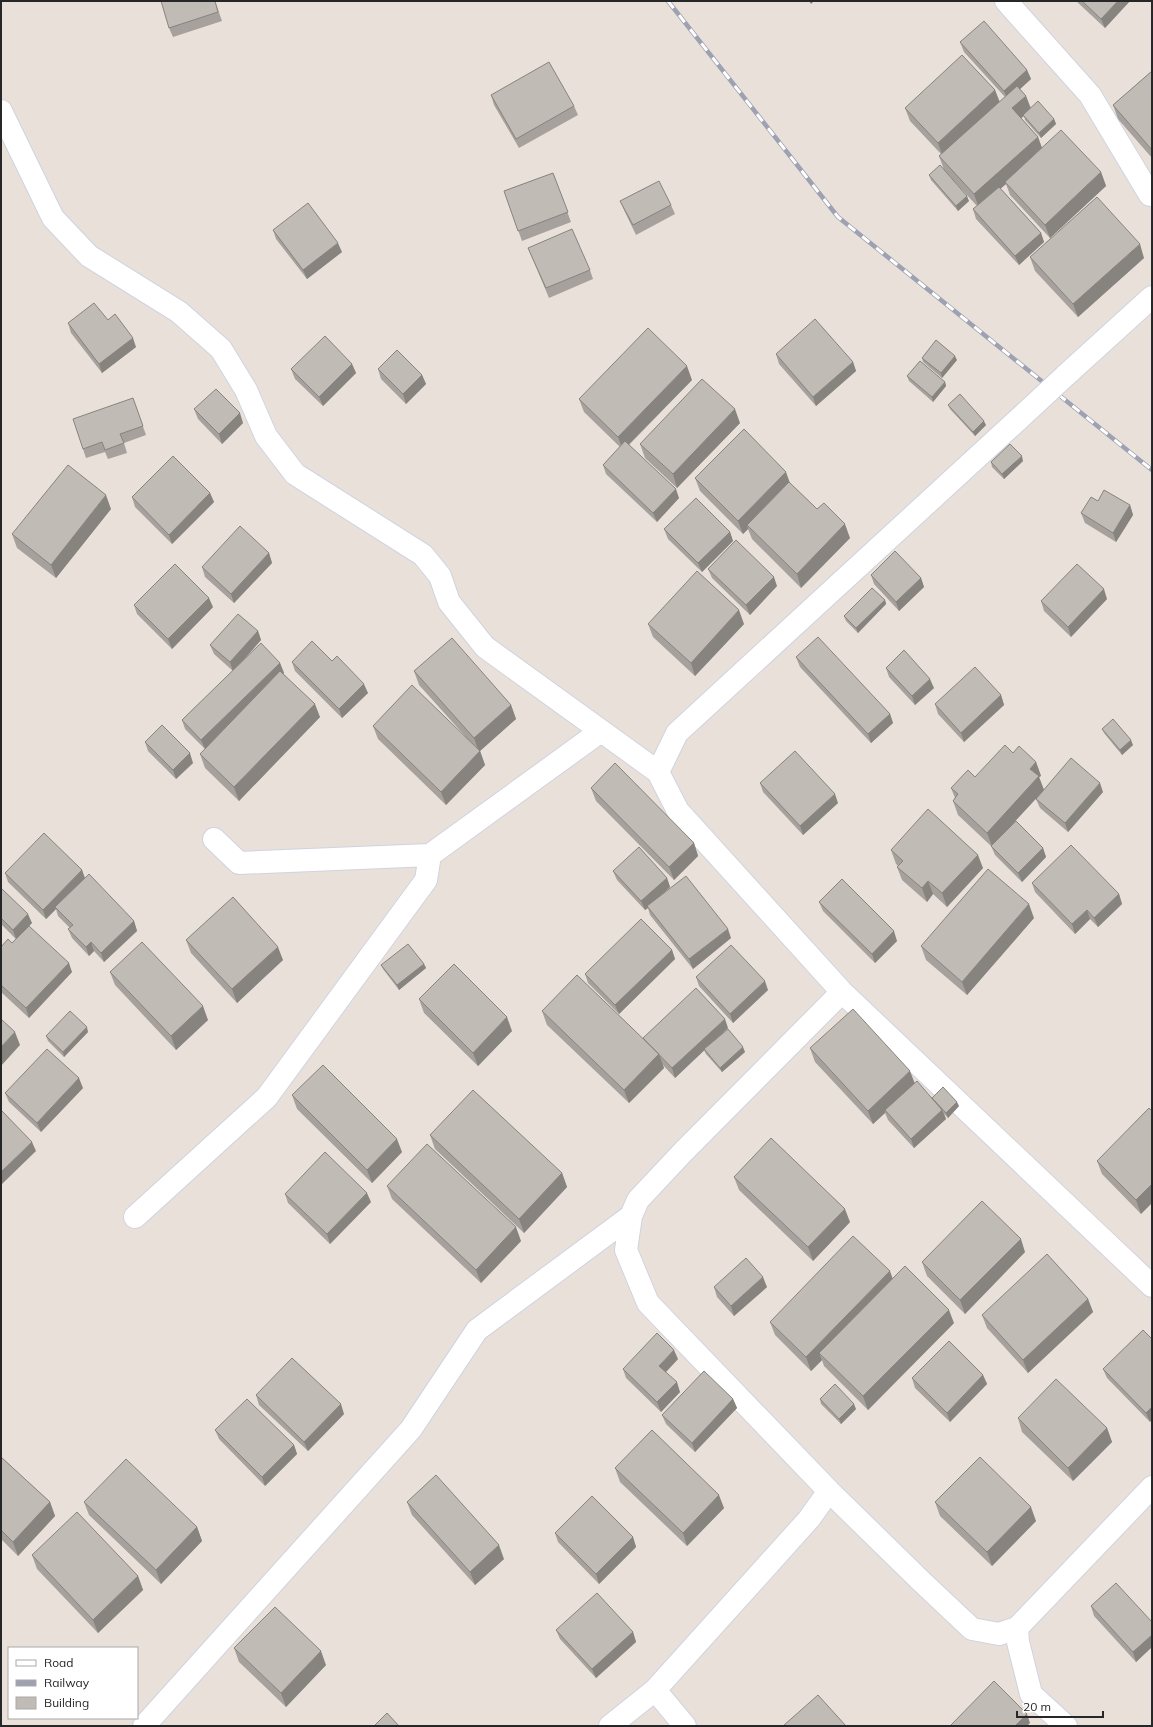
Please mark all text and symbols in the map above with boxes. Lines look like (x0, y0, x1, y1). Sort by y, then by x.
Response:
legend (8, 1647, 138, 1719)
text: Road (44, 1655, 73, 1670)
text: Railway (44, 1675, 90, 1690)
scale bar (1017, 1693, 1103, 1719)
text: Building (44, 1695, 89, 1710)
text: 20 m (1023, 1699, 1051, 1714)

